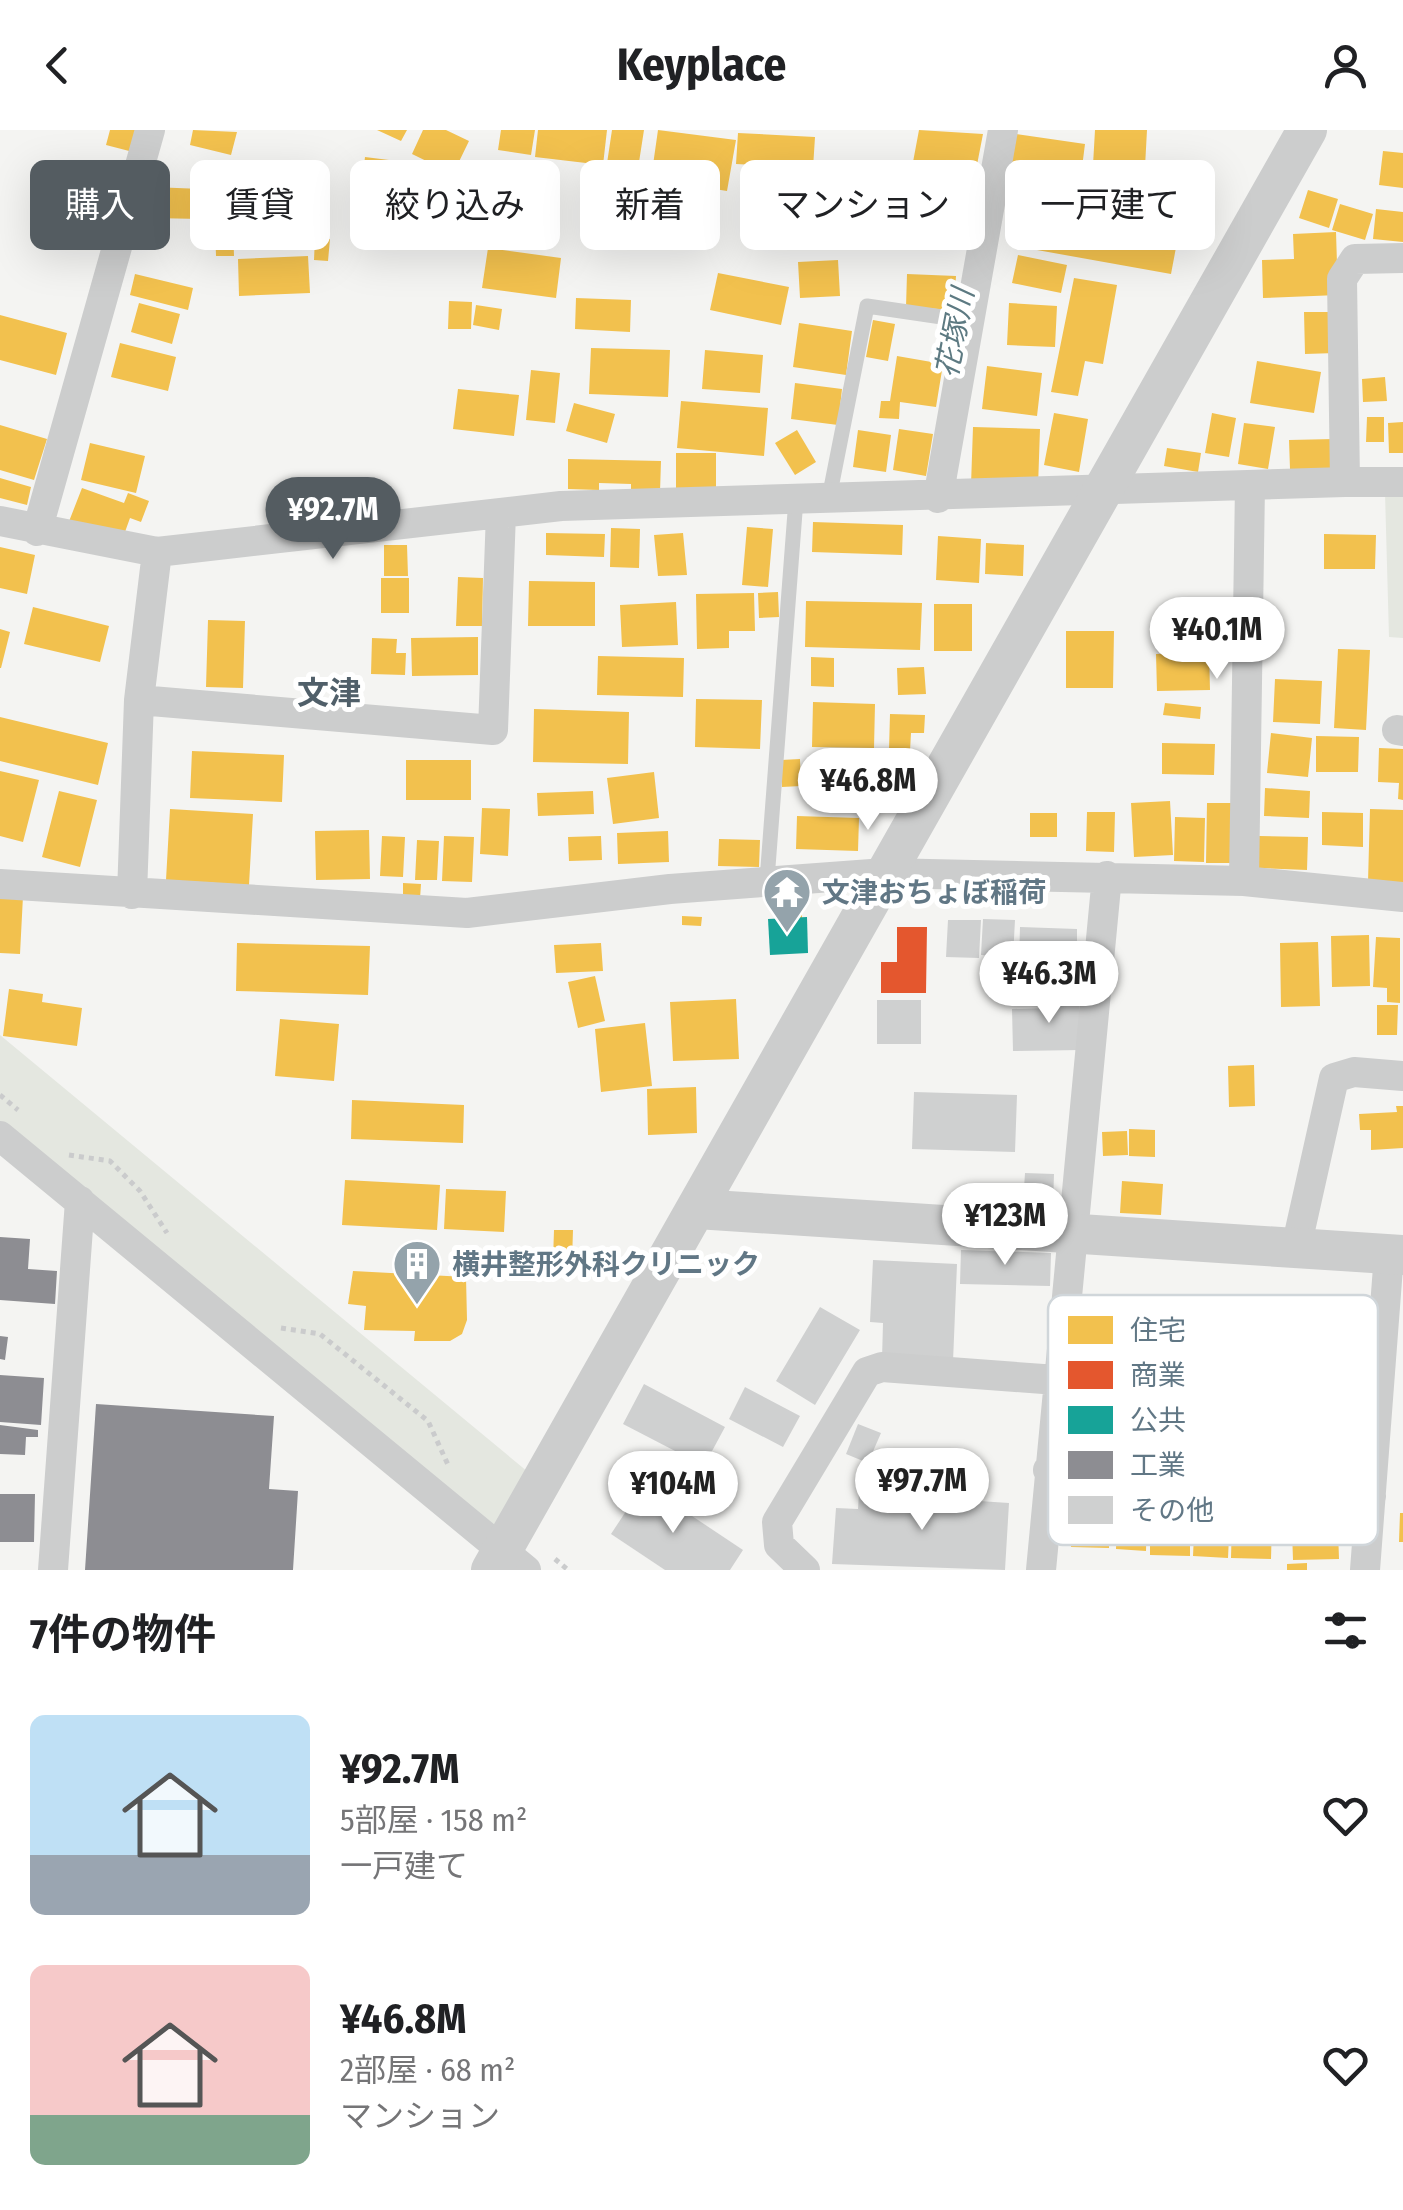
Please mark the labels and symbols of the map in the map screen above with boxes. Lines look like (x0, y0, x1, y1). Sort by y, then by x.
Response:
water label: 花塚川 (929, 282, 982, 381)
pin: ¥92.7M (252, 477, 414, 562)
pin: ¥40.1M (1136, 597, 1298, 682)
district label: 文津 (297, 674, 361, 712)
pin: ¥46.8M (787, 748, 949, 833)
temple icon: 文津おちょぼ稲荷 (761, 866, 813, 934)
place label: 文津おちょぼ稲荷 (822, 876, 1046, 909)
pin: ¥46.3M (968, 941, 1130, 1026)
pin: ¥123M (935, 1183, 1075, 1268)
building icon: 横井整形外科クリニック (391, 1238, 443, 1306)
place label: 横井整形外科クリニック (452, 1248, 760, 1281)
legend (1048, 1295, 1378, 1545)
text: 住宅 (1130, 1314, 1186, 1347)
text: 商業 (1130, 1359, 1186, 1392)
text: 公共 (1130, 1404, 1186, 1437)
pin: ¥97.7M (841, 1448, 1003, 1533)
text: 工業 (1130, 1449, 1186, 1482)
pin: ¥104M (603, 1451, 743, 1536)
text: その他 (1130, 1494, 1214, 1527)

